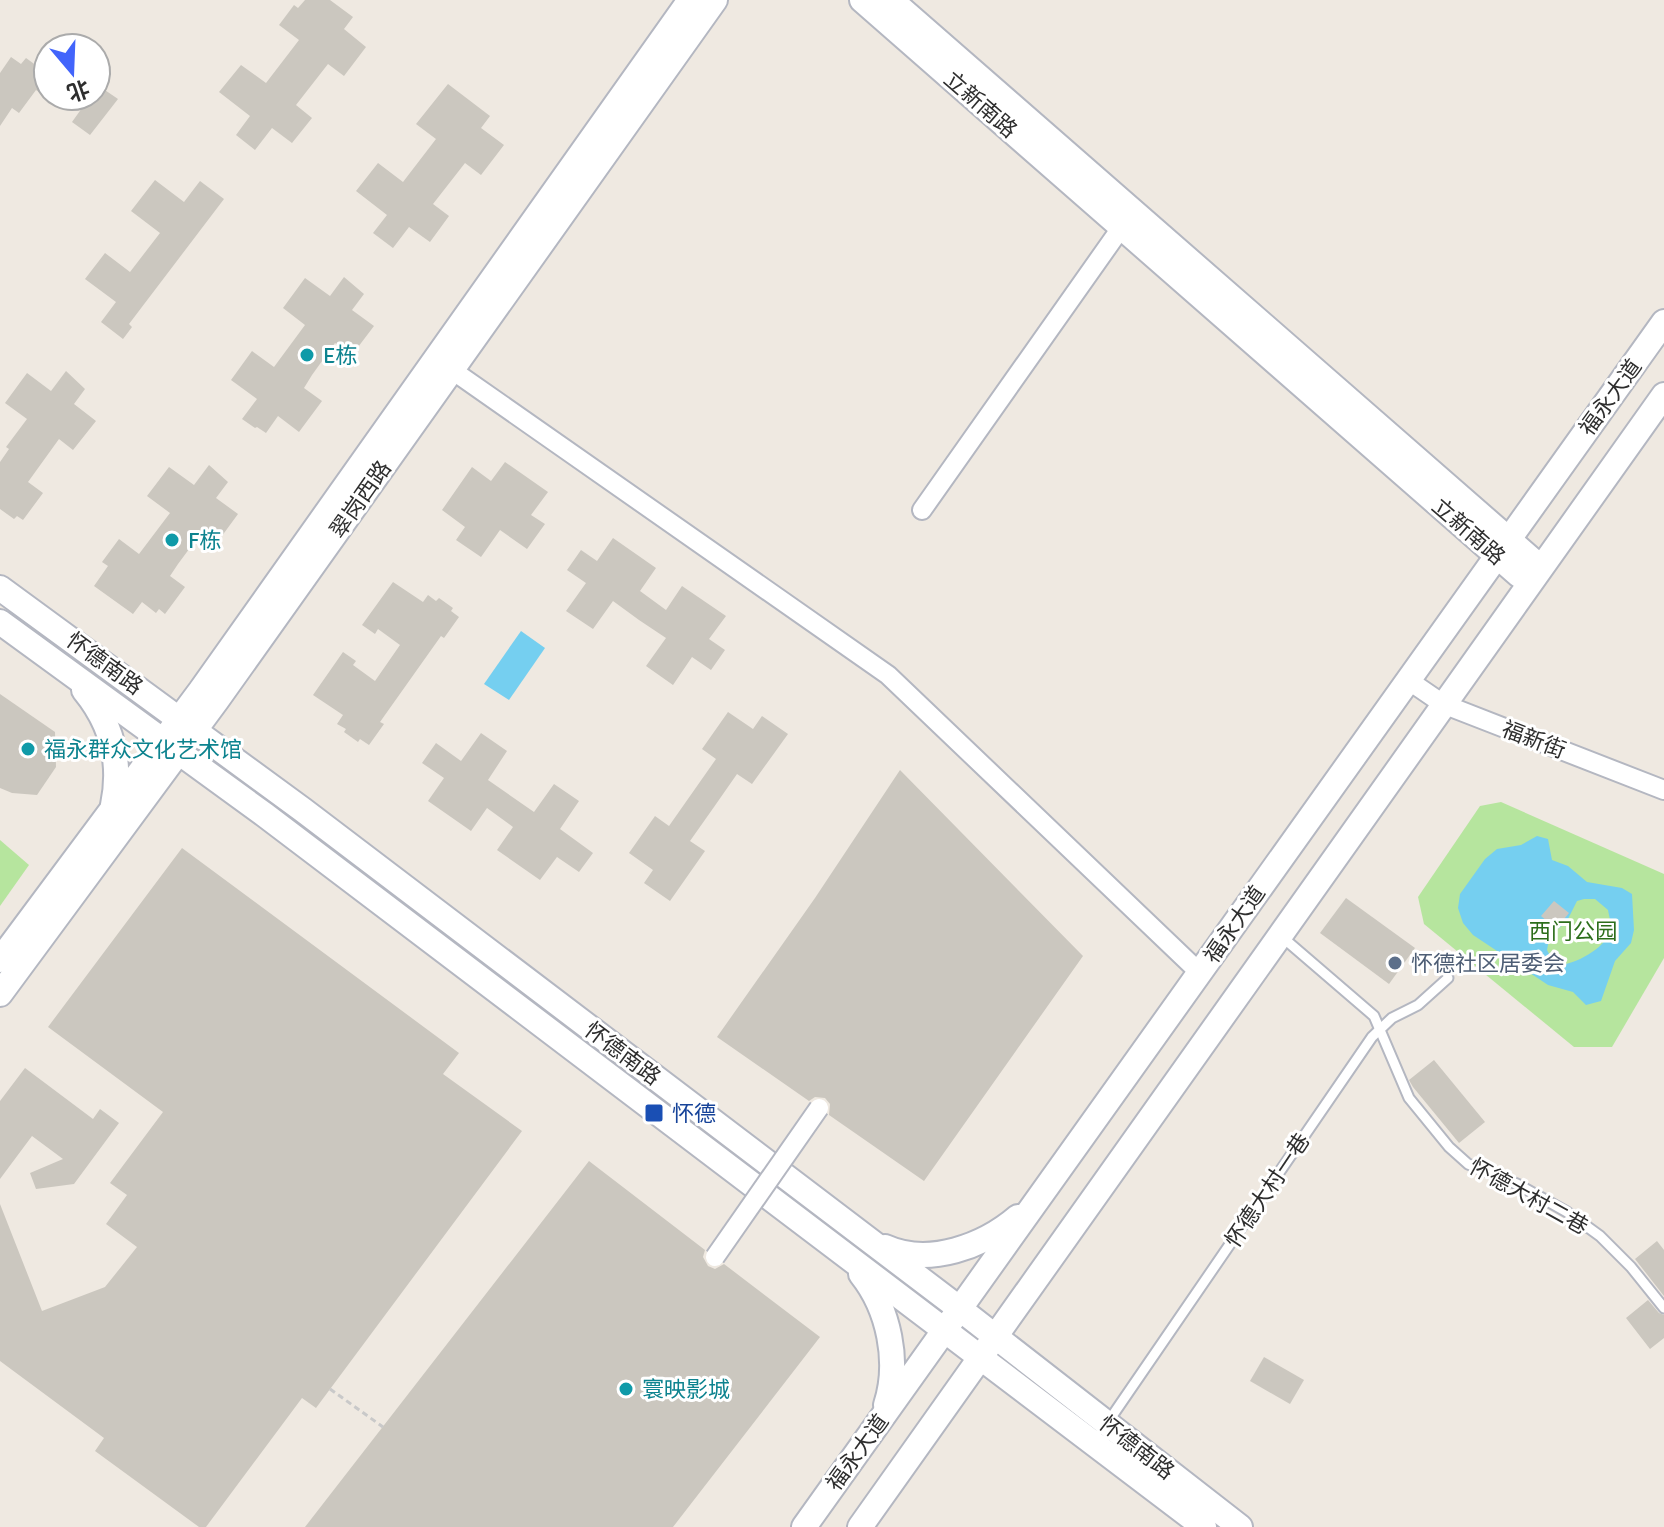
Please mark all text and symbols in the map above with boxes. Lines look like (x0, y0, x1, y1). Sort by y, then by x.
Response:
north arrow (32, 32, 112, 112)
street label: 立新南路 (939, 65, 1023, 143)
text: 北 (64, 74, 93, 107)
place label: E栋 (323, 342, 357, 369)
marker: E栋 (298, 346, 316, 364)
street label: 福永大道 (1574, 354, 1647, 441)
street label: 翠岗西路 (324, 455, 397, 543)
street label: 立新南路 (1427, 492, 1511, 570)
place label: F栋 (188, 527, 221, 554)
marker: F栋 (163, 531, 181, 549)
street label: 怀德南路 (61, 627, 148, 700)
street label: 福新街 (1498, 715, 1569, 764)
place label: 福永群众文化艺术馆 (44, 736, 242, 763)
marker: 福永群众文化艺术馆 (19, 740, 37, 758)
street label: 福永大道 (1198, 880, 1271, 968)
park label: 西门公园 (1529, 918, 1617, 945)
place label: 怀德社区居委会 (1411, 950, 1565, 977)
marker: 怀德社区居委会 (1386, 954, 1404, 972)
street label: 怀德南路 (579, 1016, 666, 1091)
place label: 怀德 (672, 1100, 716, 1127)
marker: 怀德 (643, 1102, 665, 1124)
street label: 怀德大村一巷 (1219, 1128, 1316, 1253)
street label: 怀德大村二巷 (1464, 1153, 1593, 1240)
place label: 寰映影城 (642, 1376, 730, 1403)
marker: 寰映影城 (617, 1380, 635, 1398)
street label: 福永大道 (821, 1409, 894, 1496)
street label: 怀德南路 (1094, 1410, 1180, 1485)

